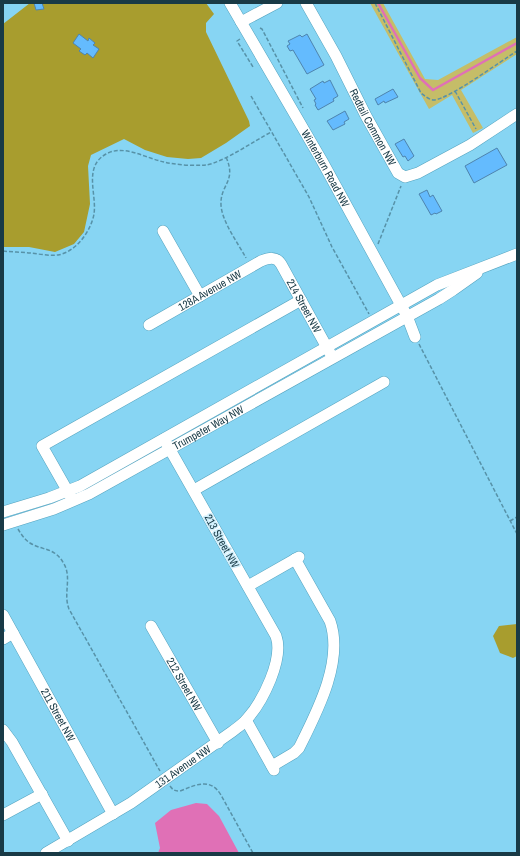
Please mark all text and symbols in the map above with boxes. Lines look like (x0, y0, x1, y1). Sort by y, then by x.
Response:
street label: Redtail Common NW (346, 86, 400, 168)
street label: Winterburn Road NW (298, 127, 353, 210)
street label: 128A Avenue NW (176, 266, 244, 314)
street label: 214 Street NW (284, 276, 325, 335)
street label: Trumpeter Way NW (170, 402, 247, 453)
street label: 213 Street NW (202, 512, 243, 571)
street label: 212 Street NW (163, 655, 205, 714)
street label: 211 Street NW (38, 686, 79, 744)
street label: 131 Avenue NW (152, 742, 214, 791)

